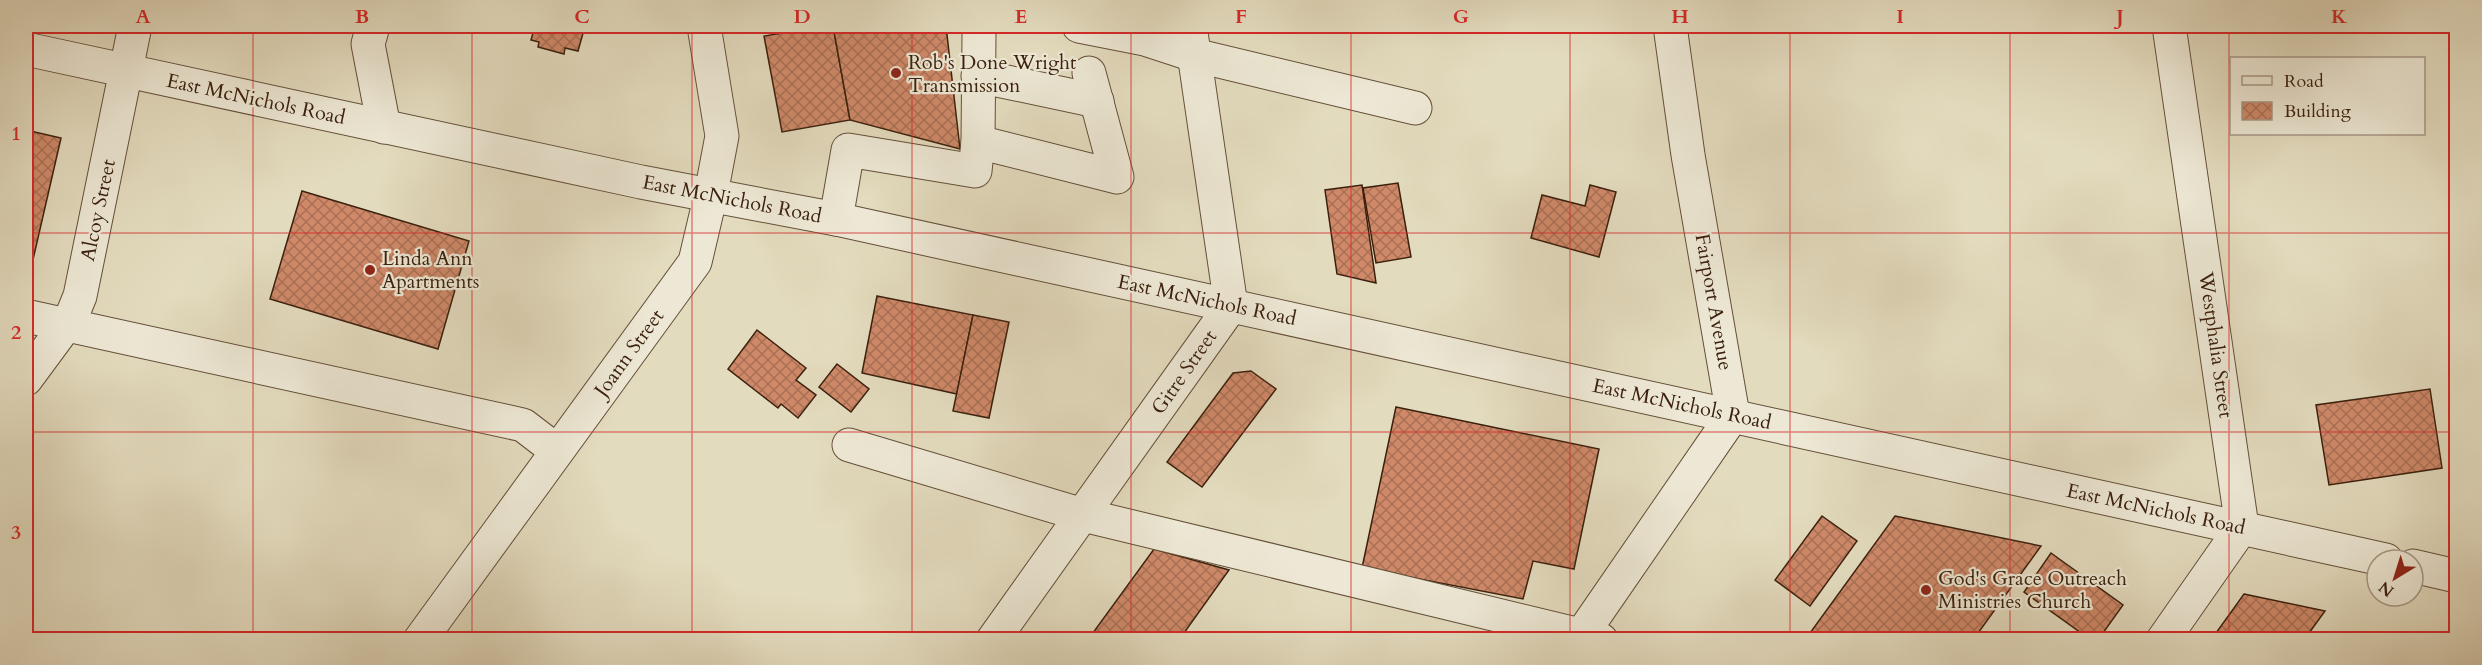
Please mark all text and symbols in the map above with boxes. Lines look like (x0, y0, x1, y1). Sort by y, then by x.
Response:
text: A (135, 3, 151, 30)
text: B (355, 3, 369, 30)
text: C (574, 3, 590, 30)
text: D (793, 3, 811, 30)
text: E (1015, 3, 1027, 30)
text: F (1235, 3, 1247, 30)
text: G (1453, 3, 1469, 30)
text: H (1671, 3, 1689, 30)
text: I (1896, 3, 1904, 30)
text: J (2113, 3, 2124, 30)
text: K (2331, 3, 2348, 30)
place label: Rob's Done Wright Transmission (908, 49, 1077, 99)
legend (2230, 57, 2425, 135)
marker: Rob's Done Wright Transmission (889, 66, 903, 80)
street label: East McNichols Road (164, 67, 348, 131)
text: Road (2284, 69, 2324, 94)
text: Building (2284, 99, 2352, 124)
text: 1 (11, 120, 21, 147)
street label: Alcoy Street (74, 156, 122, 263)
street label: East McNichols Road (640, 168, 824, 230)
street label: Fairport Avenue (1689, 232, 1739, 372)
place label: Linda Ann Apartments (382, 245, 480, 295)
marker: Linda Ann Apartments (363, 263, 377, 277)
street label: East McNichols Road (1115, 268, 1299, 332)
street label: Westphalia Street (2192, 269, 2240, 420)
street label: Joann Street (586, 303, 670, 405)
text: 2 (11, 319, 21, 346)
street label: Gitre Street (1145, 324, 1223, 420)
street label: East McNichols Road (1590, 372, 1774, 436)
street label: East McNichols Road (2064, 477, 2248, 541)
text: 3 (11, 519, 21, 546)
north arrow (2365, 548, 2425, 608)
place label: God's Grace Outreach Ministries Church (1938, 565, 2127, 615)
text: N (2374, 576, 2399, 602)
marker: God's Grace Outreach Ministries Church (1919, 583, 1933, 597)

